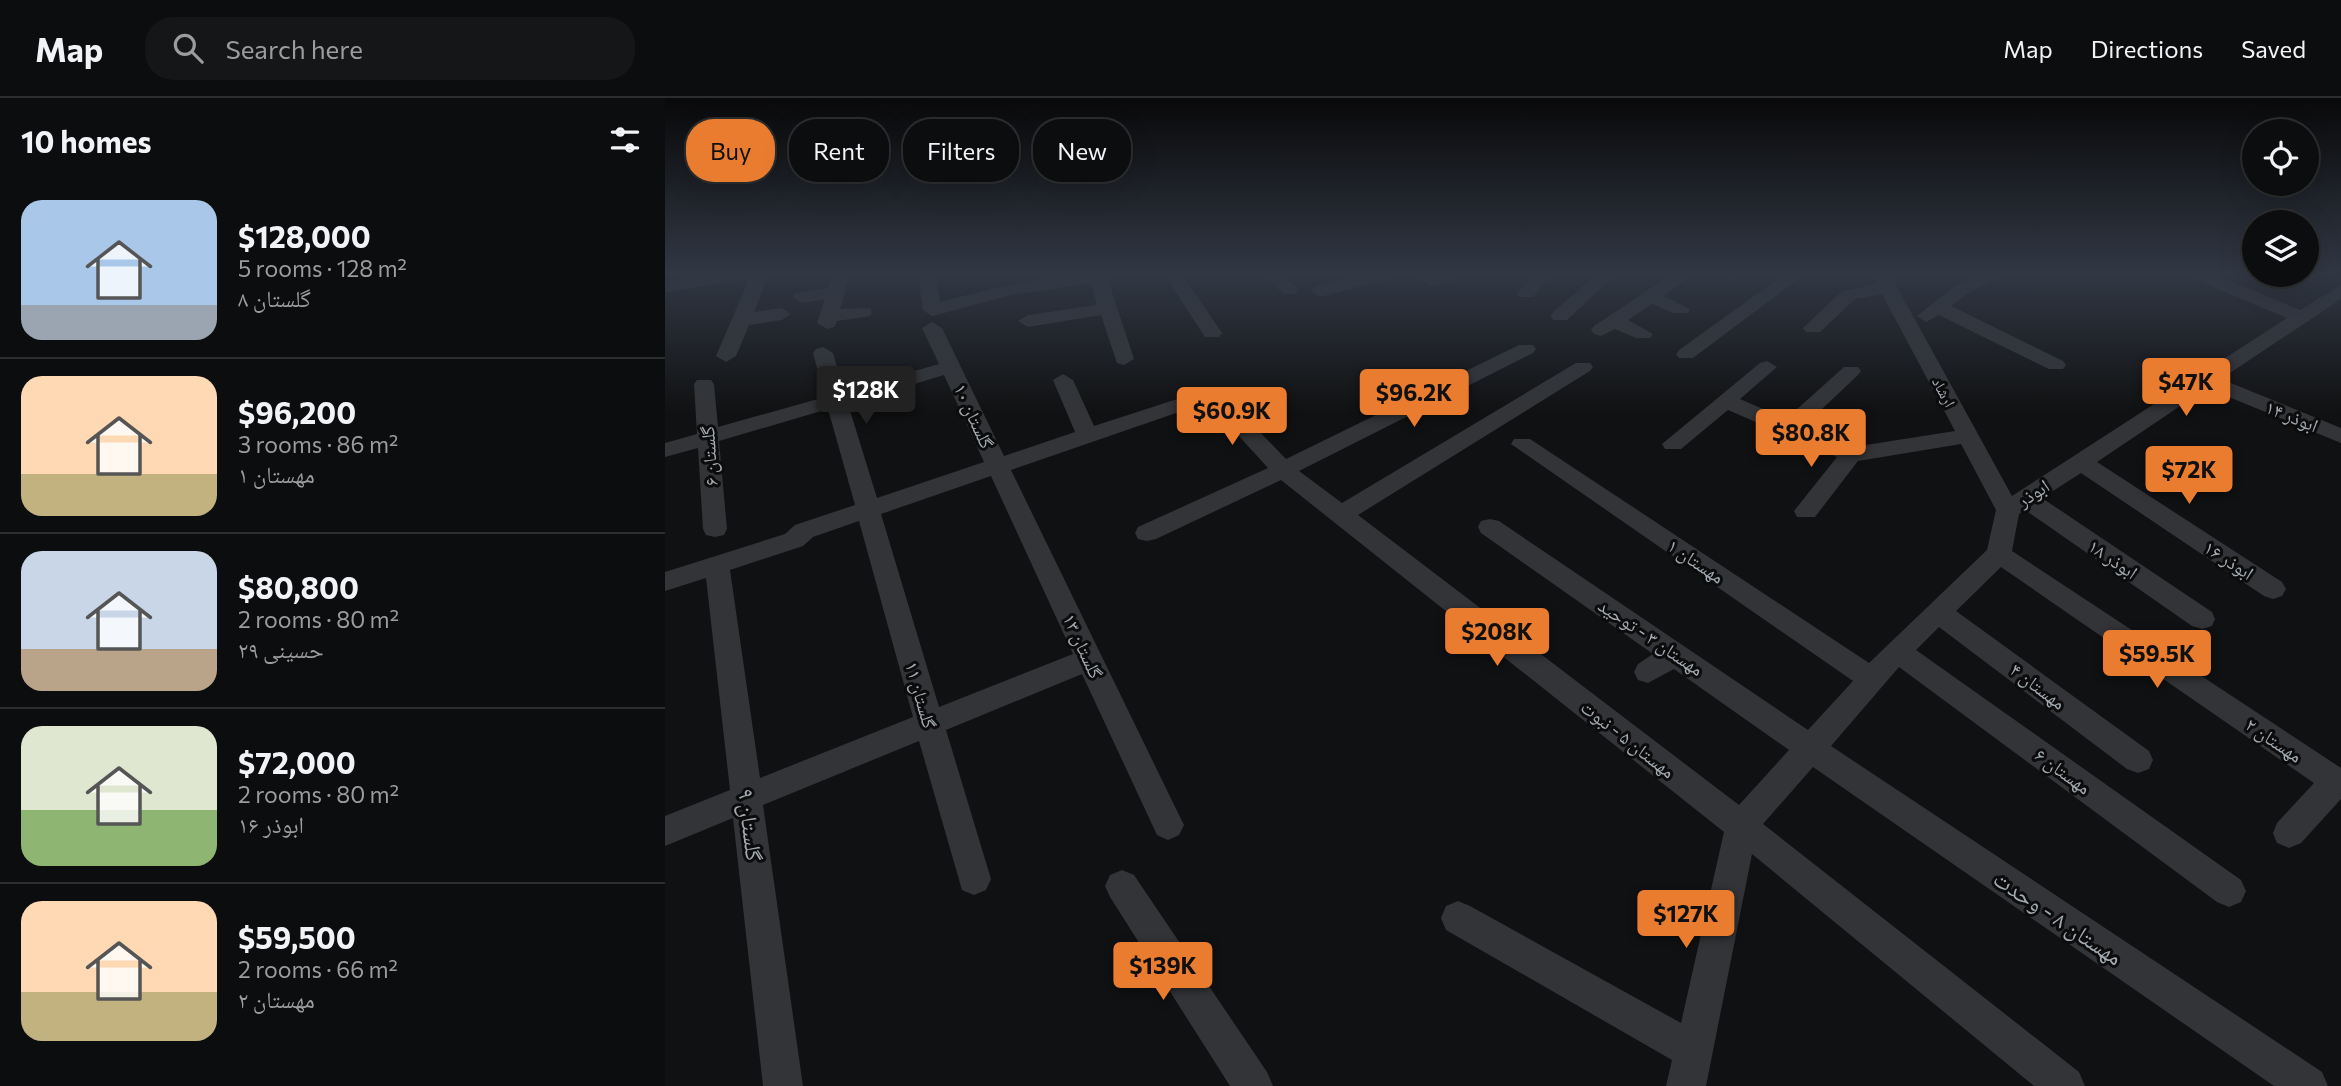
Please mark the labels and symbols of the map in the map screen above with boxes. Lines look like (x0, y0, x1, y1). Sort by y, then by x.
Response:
pin: $47K (2145, 358, 2227, 418)
pin: $128K (817, 366, 915, 426)
pin: $96.2K (1357, 370, 1471, 429)
street label: ارشاد (1928, 374, 1960, 410)
street label: گلستان ۱۰ (949, 380, 999, 452)
pin: $60.9K (1175, 388, 1289, 447)
street label: ابوذر ۱۴ (2262, 395, 2322, 437)
pin: $80.8K (1754, 410, 1868, 469)
street label: گلستان ۶ (695, 425, 723, 487)
pin: $72K (2148, 446, 2230, 506)
street label: ابوذر (2011, 474, 2054, 513)
street label: مهستان ۱ (1663, 533, 1729, 589)
street label: ابوذر ۱۸ (2084, 534, 2142, 584)
street label: ابوذر ۱۶ (2200, 535, 2258, 585)
street label: مهستان ۳ - توحید (1594, 593, 1708, 681)
pin: $208K (1448, 608, 1546, 668)
street label: گلستان ۱۳ (1058, 610, 1108, 682)
pin: $59.5K (2100, 630, 2214, 690)
street label: مهستان ۴ (2005, 657, 2071, 715)
street label: گلستان ۱۱ (900, 659, 942, 731)
street label: مهستان ۵ - نبوت (1576, 695, 1680, 783)
street label: مهستان ۲ (2241, 712, 2307, 768)
street label: مهستان ۶ (2030, 743, 2096, 799)
street label: گلستان ۹ (732, 787, 769, 863)
street label: مهستان ۸ - وحدت (1988, 864, 2128, 971)
pin: $127K (1637, 890, 1735, 950)
pin: $139K (1114, 942, 1212, 1002)

